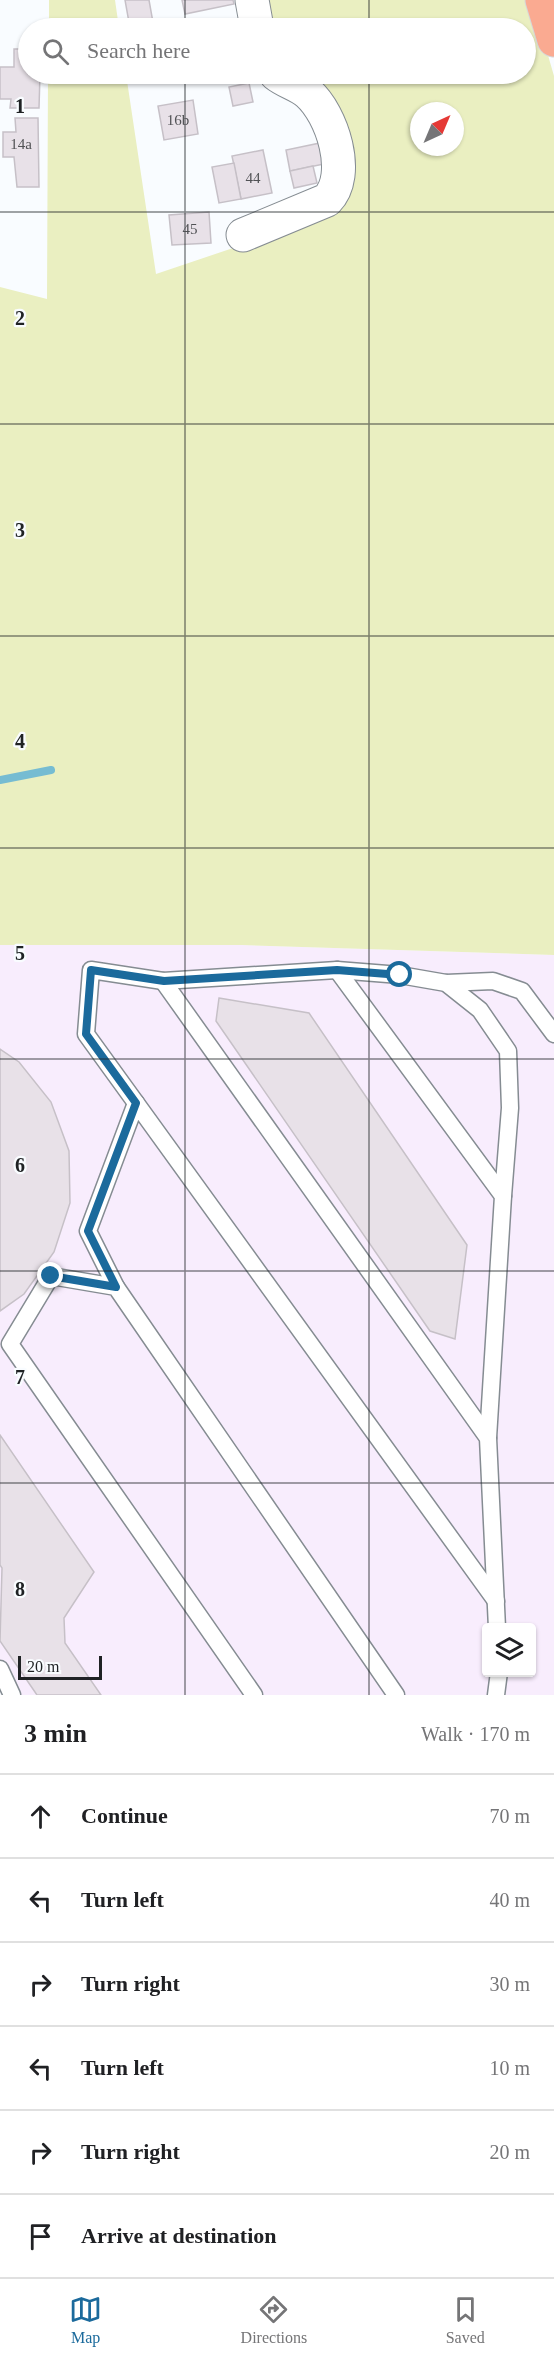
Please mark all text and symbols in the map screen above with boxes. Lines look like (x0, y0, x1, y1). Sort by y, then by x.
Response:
search box (18, 18, 536, 84)
icon: search (39, 35, 72, 68)
text: Search here (87, 38, 190, 63)
text: 1 (15, 95, 25, 117)
north arrow (410, 102, 464, 156)
house number: 16b (167, 112, 189, 128)
house number: 14a (10, 136, 32, 152)
house number: 44 (246, 170, 261, 186)
house number: 45 (183, 221, 198, 237)
text: 2 (15, 307, 25, 329)
text: 3 (15, 519, 25, 541)
text: 4 (15, 730, 25, 752)
text: 5 (15, 942, 25, 964)
route start (386, 961, 412, 987)
text: 6 (15, 1154, 25, 1176)
route end (37, 1262, 63, 1288)
text: 7 (15, 1366, 25, 1388)
text: 8 (15, 1578, 25, 1600)
map controls (482, 1623, 536, 1677)
button: layers (482, 1623, 536, 1677)
scale bar (18, 1653, 102, 1680)
text: 20 m (27, 1658, 59, 1675)
text: 3 min (24, 1719, 87, 1748)
text: Walk · 170 m (421, 1723, 530, 1745)
icon: ahead (24, 1800, 57, 1833)
text: Continue (81, 1803, 168, 1828)
text: 70 m (489, 1805, 530, 1827)
icon: left (24, 1884, 57, 1917)
text: Turn left (81, 1887, 164, 1912)
text: 40 m (489, 1889, 530, 1911)
icon: right (24, 1968, 57, 2001)
text: Turn right (81, 1971, 180, 1996)
text: 30 m (489, 1973, 530, 1995)
icon: left (24, 2052, 57, 2085)
text: Turn left (81, 2055, 164, 2080)
text: 10 m (489, 2057, 530, 2079)
icon: right (24, 2136, 57, 2169)
text: Turn right (81, 2139, 180, 2164)
text: 20 m (489, 2141, 530, 2163)
icon: arrive (24, 2220, 57, 2253)
text: Arrive at destination (81, 2223, 277, 2248)
tab: Map (69, 2293, 102, 2347)
tab: Directions (241, 2293, 307, 2347)
tab: Saved (446, 2293, 485, 2347)

